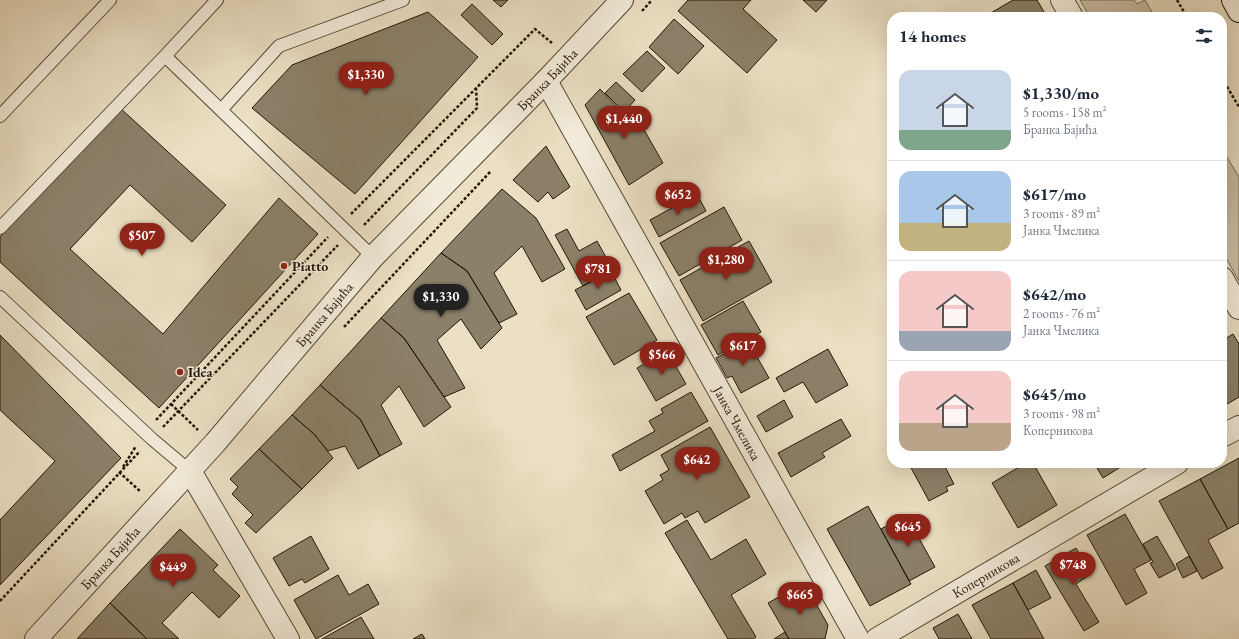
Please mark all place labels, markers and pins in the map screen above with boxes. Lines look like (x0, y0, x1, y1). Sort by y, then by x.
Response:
pin: $1,330 (333, 62, 399, 96)
pin: $1,440 (591, 106, 657, 140)
pin: $652 (654, 182, 702, 216)
pin: $507 (118, 223, 166, 257)
pin: $1,280 (693, 247, 759, 281)
pin: $781 (574, 256, 622, 290)
place label: Piatto (292, 257, 328, 275)
marker: Piatto (279, 261, 289, 271)
pin: $1,330 (408, 284, 474, 318)
pin: $617 (719, 333, 767, 367)
pin: $566 (638, 342, 686, 376)
place label: Idea (188, 363, 213, 381)
marker: Idea (175, 367, 185, 377)
pin: $642 (673, 447, 721, 481)
pin: $645 (884, 514, 932, 548)
pin: $748 (1049, 552, 1097, 586)
pin: $449 (149, 554, 197, 588)
pin: $665 (776, 582, 824, 616)

